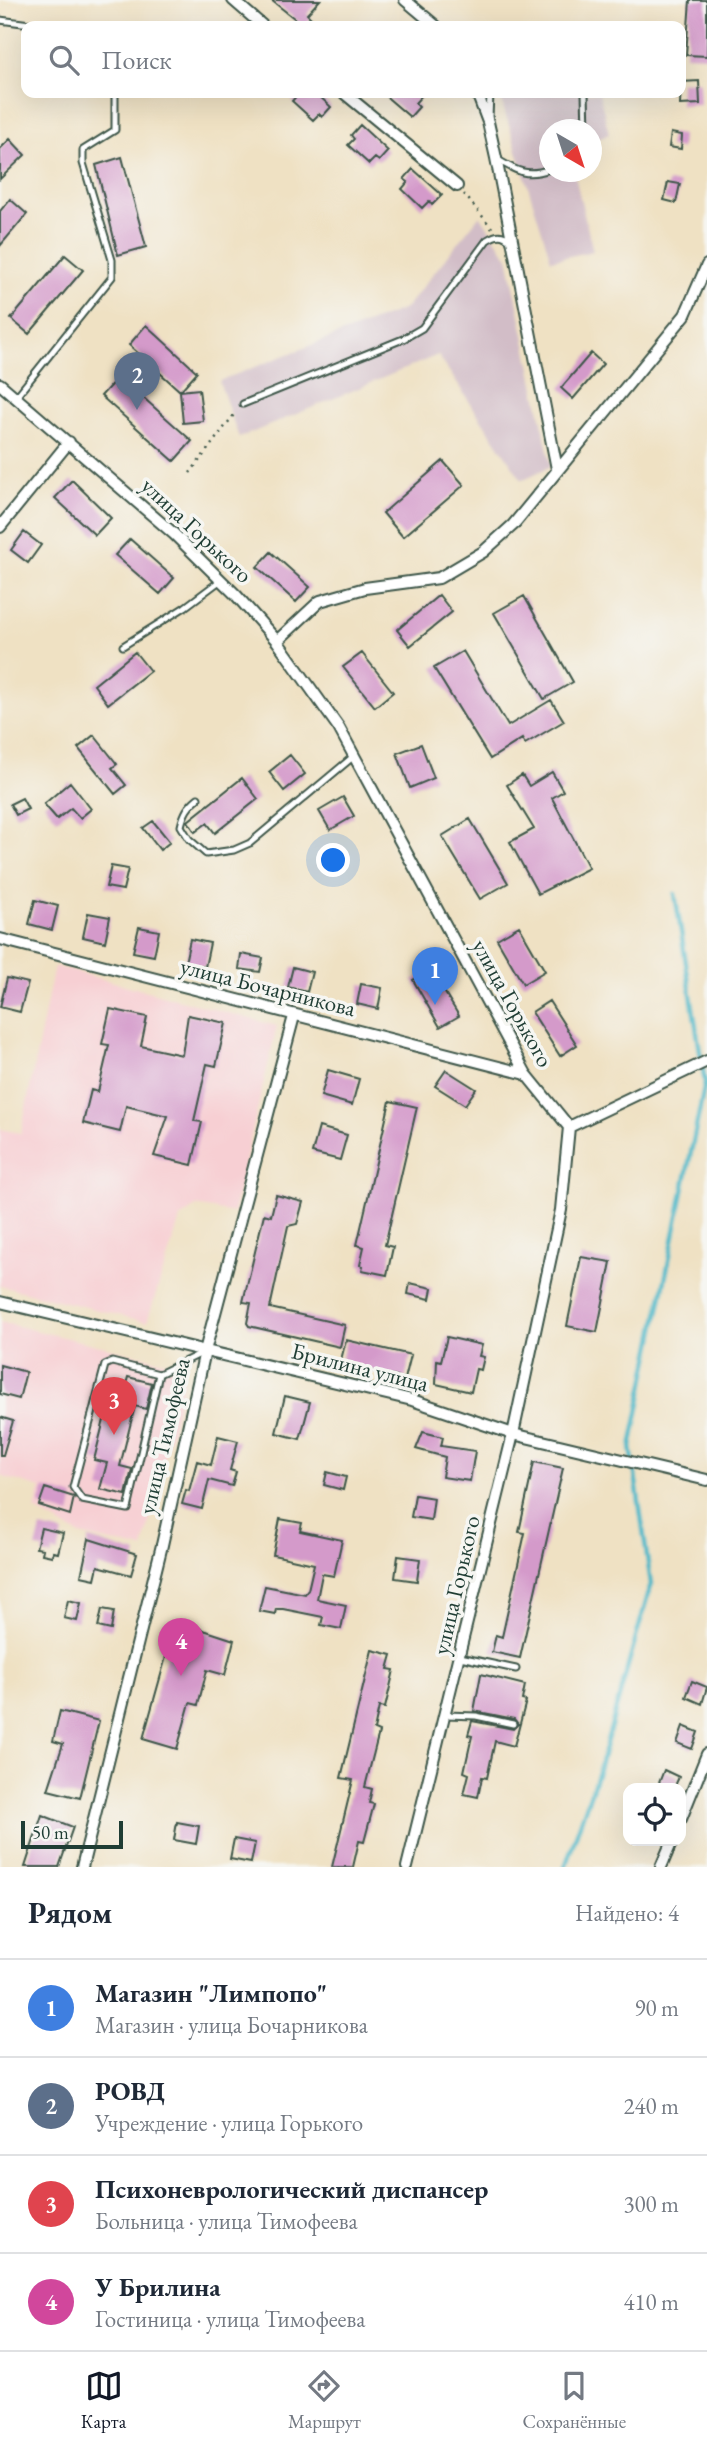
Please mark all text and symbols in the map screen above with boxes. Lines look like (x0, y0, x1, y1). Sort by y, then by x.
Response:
search box (21, 21, 686, 98)
icon: search (45, 41, 83, 79)
text: Поиск (101, 43, 172, 77)
north arrow (539, 119, 602, 182)
pin: 2 (114, 352, 160, 410)
street label: улица Горького (135, 471, 259, 589)
your location (316, 843, 350, 877)
street label: улица Горького (465, 934, 561, 1072)
pin: 1 (412, 947, 458, 1005)
street label: улица Бочарникова (177, 951, 360, 1023)
street label: Брилина улица (288, 1335, 432, 1399)
street label: улица Тимофеева (131, 1354, 197, 1517)
pin: 3 (91, 1377, 137, 1435)
street label: улица Горького (425, 1513, 487, 1657)
pin: 4 (158, 1618, 204, 1676)
map controls (623, 1783, 686, 1846)
button: locate (623, 1783, 686, 1846)
scale bar (21, 1818, 122, 1850)
text: 50 m (32, 1820, 69, 1845)
text: Рядом (28, 1893, 112, 1932)
text: Найдено: 4 (575, 1898, 679, 1928)
text: Магазин "Лимпопо" (95, 1976, 327, 2010)
text: 1 (45, 1993, 57, 2023)
text: 90 m (634, 1993, 679, 2023)
text: Магазин · улица Бочарникова (95, 2010, 368, 2040)
text: РОВД (95, 2074, 165, 2108)
text: 2 (45, 2091, 57, 2121)
text: 240 m (623, 2091, 679, 2121)
text: Учреждение · улица Горького (95, 2108, 363, 2138)
text: Психоневрологический диспансер (95, 2172, 488, 2206)
text: 3 (45, 2189, 57, 2219)
text: 300 m (623, 2189, 679, 2219)
text: Больница · улица Тимофеева (95, 2206, 358, 2236)
text: У Брилина (95, 2270, 221, 2304)
text: 4 (45, 2287, 57, 2317)
text: 410 m (623, 2287, 679, 2317)
text: Гостиница · улица Тимофеева (95, 2304, 365, 2334)
tab: Карта (81, 2367, 126, 2434)
tab: Маршрут (288, 2367, 361, 2434)
tab: Сохранённые (523, 2367, 626, 2434)

